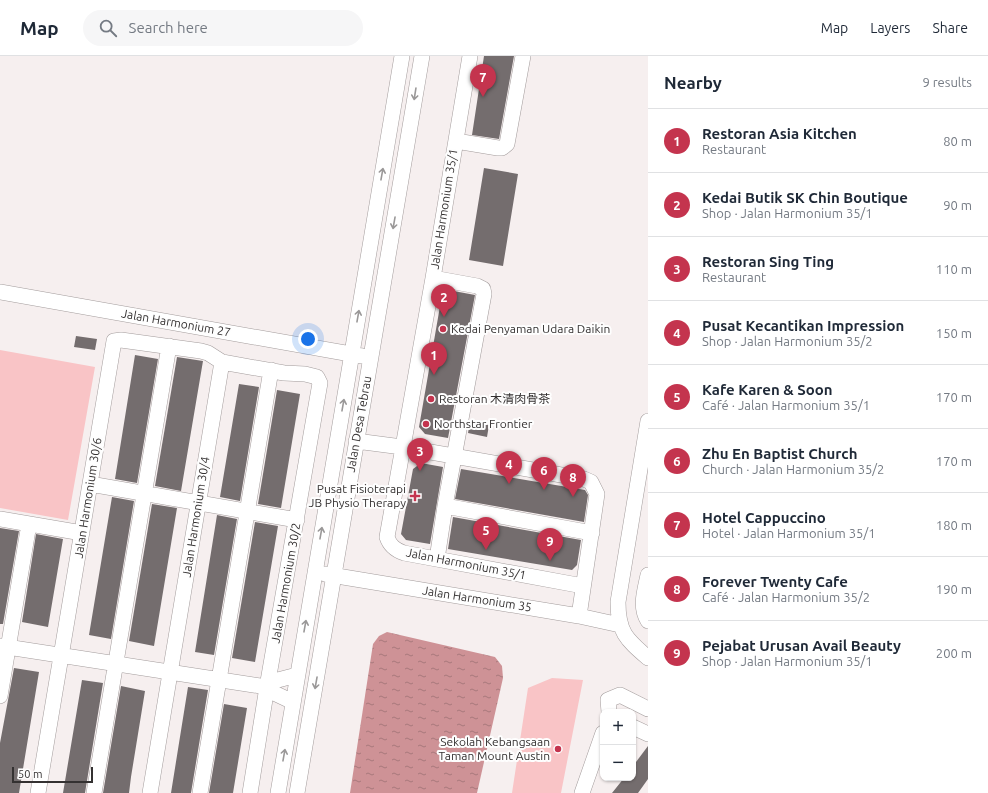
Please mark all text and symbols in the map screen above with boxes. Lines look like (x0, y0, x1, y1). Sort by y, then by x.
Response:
search box (83, 10, 363, 46)
text: Map (20, 17, 59, 39)
icon: search (97, 17, 119, 39)
text: Search here (129, 19, 208, 36)
text: Map (821, 20, 848, 36)
text: Layers (870, 20, 910, 36)
text: Share (932, 20, 968, 36)
pin: 7 (470, 64, 496, 97)
text: Nearby (664, 73, 722, 92)
text: 9 results (922, 75, 972, 89)
one-way arrow (411, 88, 419, 101)
text: Restoran Asia Kitchen (702, 125, 857, 142)
text: 1 (673, 134, 681, 148)
text: 80 m (943, 134, 972, 148)
text: Restaurant (702, 142, 766, 156)
street label: Jalan Harmonium 35/1 (428, 148, 459, 270)
one-way arrow (378, 168, 386, 181)
text: Kedai Butik SK Chin Boutique (702, 189, 908, 206)
text: 2 (673, 198, 681, 212)
text: 90 m (943, 198, 972, 212)
text: Shop · Jalan Harmonium 35/1 (702, 206, 873, 220)
one-way arrow (389, 216, 397, 229)
text: Restoran Sing Ting (702, 253, 834, 270)
text: 3 (673, 262, 681, 276)
text: 110 m (936, 262, 972, 276)
text: Restaurant (702, 270, 766, 284)
pin: 2 (431, 284, 457, 317)
street label: Jalan Harmonium 27 (120, 306, 232, 339)
one-way arrow (354, 310, 362, 323)
text: Pusat Kecantikan Impression (702, 317, 904, 334)
place label: Kedai Penyaman Udara Daikin (451, 322, 610, 335)
marker: Kedai Penyaman Udara Daikin (438, 324, 448, 334)
text: 4 (673, 326, 681, 340)
text: 150 m (936, 326, 972, 340)
your location (298, 329, 318, 349)
text: Shop · Jalan Harmonium 35/2 (702, 334, 873, 348)
pin: 1 (421, 342, 447, 375)
street label: Jalan Desa Tebrau (344, 375, 373, 473)
text: Kafe Karen & Soon (702, 381, 833, 398)
text: 5 (673, 390, 681, 404)
text: 170 m (936, 390, 972, 404)
place label: Restoran 木清肉骨茶 (439, 392, 550, 405)
marker: Restoran 木清肉骨茶 (426, 394, 436, 404)
text: Café · Jalan Harmonium 35/1 (702, 398, 870, 412)
one-way arrow (339, 399, 347, 412)
place label: Northstar Frontier (434, 417, 533, 430)
marker: Northstar Frontier (421, 419, 431, 429)
street label: Jalan Harmonium 30/6 (72, 436, 103, 559)
pin: 3 (407, 438, 433, 471)
text: Zhu En Baptist Church (702, 445, 857, 462)
pin: 4 (496, 451, 522, 484)
text: 6 (673, 454, 681, 468)
text: 170 m (936, 454, 972, 468)
street label: Jalan Harmonium 30/4 (180, 455, 211, 578)
pin: 6 (531, 457, 557, 490)
text: Church · Jalan Harmonium 35/2 (702, 462, 884, 476)
pin: 8 (560, 464, 586, 497)
place label: Pusat Fisioterapi JB Physio Therapy (309, 482, 406, 509)
marker: Pusat Fisioterapi JB Physio Therapy (409, 490, 421, 502)
text: Hotel Cappuccino (702, 509, 826, 526)
pin: 5 (473, 517, 499, 550)
text: 7 (673, 518, 681, 532)
text: 180 m (936, 518, 972, 532)
street label: Jalan Harmonium 30/2 (269, 522, 302, 644)
text: Hotel · Jalan Harmonium 35/1 (702, 526, 876, 540)
one-way arrow (317, 527, 325, 540)
pin: 9 (537, 528, 563, 561)
street label: Jalan Harmonium 35/1 (405, 545, 527, 582)
text: Forever Twenty Cafe (702, 573, 848, 590)
text: 8 (673, 582, 681, 596)
text: 190 m (936, 582, 972, 596)
street label: Jalan Harmonium 35 (421, 583, 533, 614)
text: Café · Jalan Harmonium 35/2 (702, 590, 870, 604)
one-way arrow (301, 620, 309, 633)
text: Pejabat Urusan Avail Beauty (702, 637, 901, 654)
text: 9 (673, 646, 681, 660)
text: 200 m (936, 646, 972, 660)
text: Shop · Jalan Harmonium 35/1 (702, 654, 873, 668)
one-way arrow (312, 676, 320, 689)
map controls (600, 709, 636, 781)
button: + (600, 709, 636, 745)
place label: Sekolah Kebangsaan Taman Mount Austin (439, 735, 550, 762)
marker: Sekolah Kebangsaan Taman Mount Austin (553, 744, 563, 754)
button: − (600, 745, 636, 781)
one-way arrow (281, 748, 289, 761)
scale bar (12, 765, 93, 784)
text: 50 m (18, 768, 42, 780)

